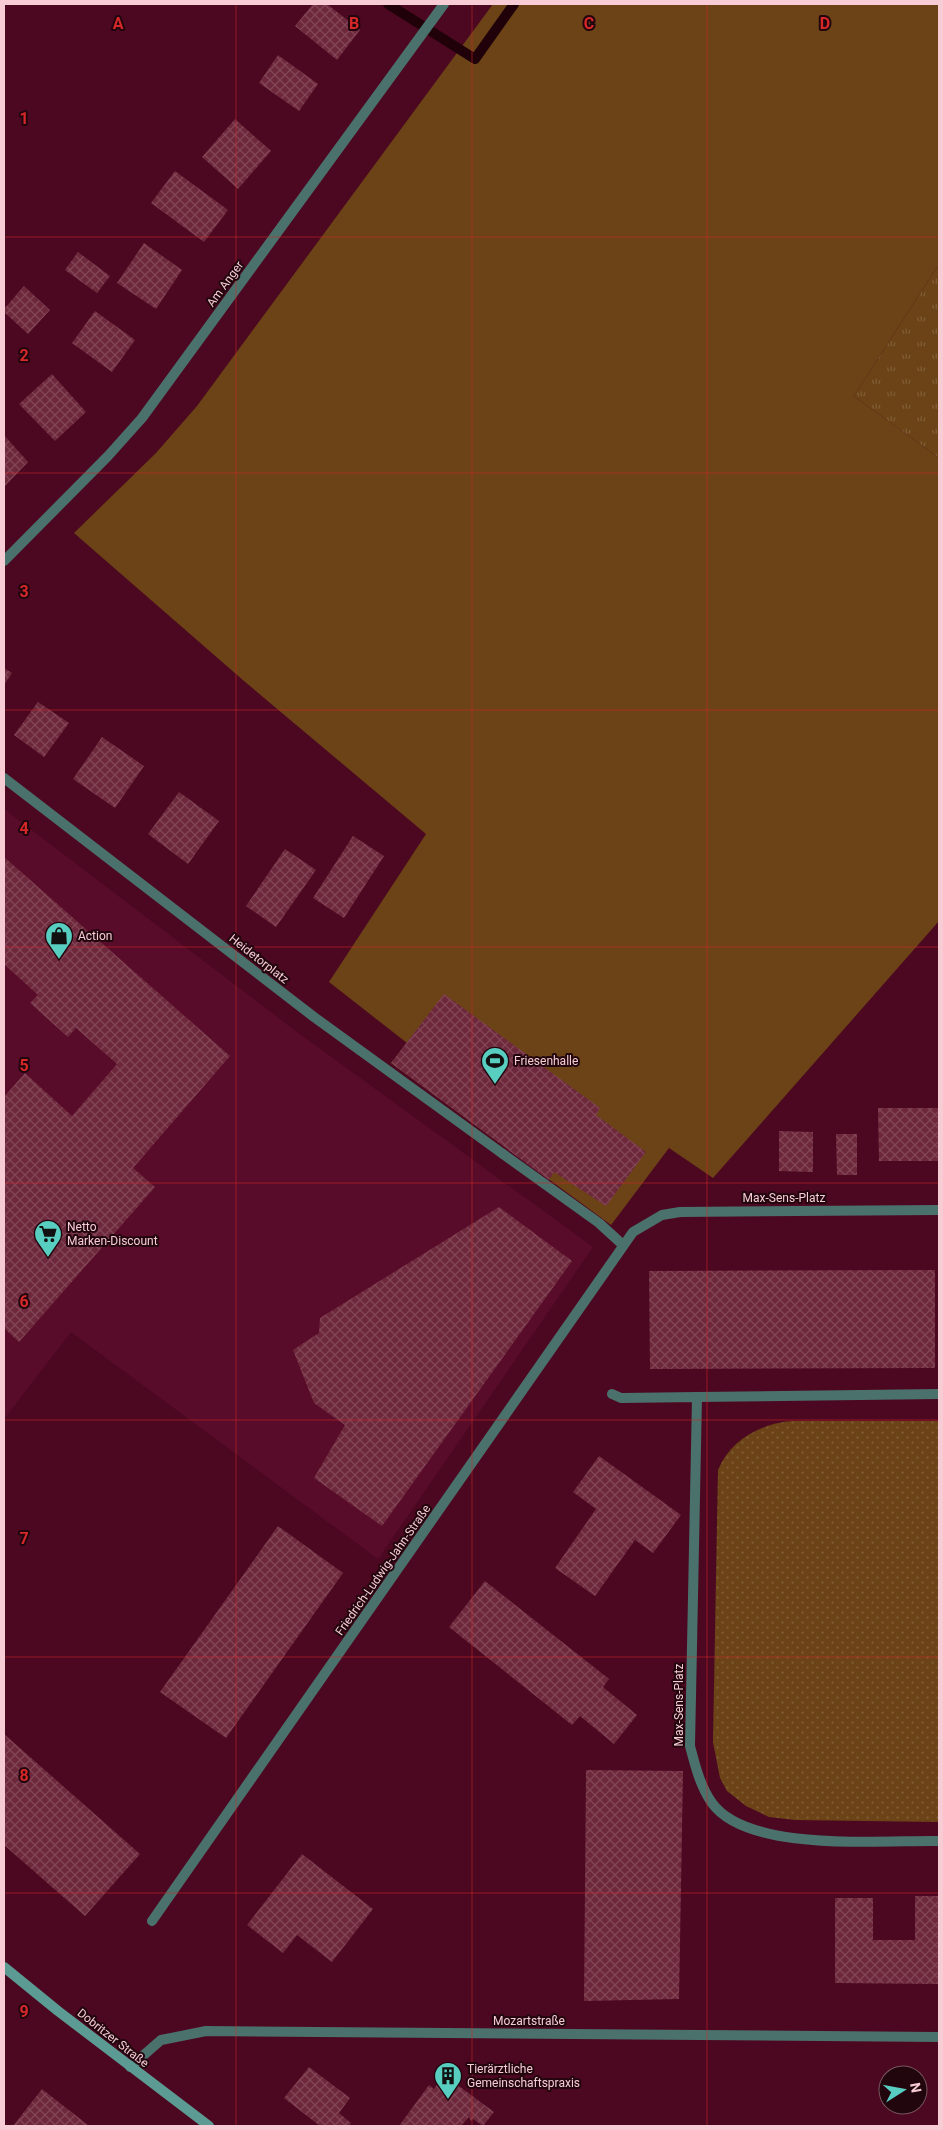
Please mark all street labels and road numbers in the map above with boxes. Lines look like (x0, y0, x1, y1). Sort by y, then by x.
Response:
street label: Am Anger (204, 258, 246, 310)
street label: Heidetorplatz (226, 931, 292, 987)
street label: Max-Sens-Platz (743, 1191, 825, 1205)
street label: Friedrich-Ludwig-Jahn-Straße (333, 1502, 433, 1638)
street label: Max-Sens-Platz (672, 1664, 686, 1746)
street label: Dobritzer Straße (75, 2006, 151, 2070)
street label: Mozartstraße (493, 2014, 565, 2028)

